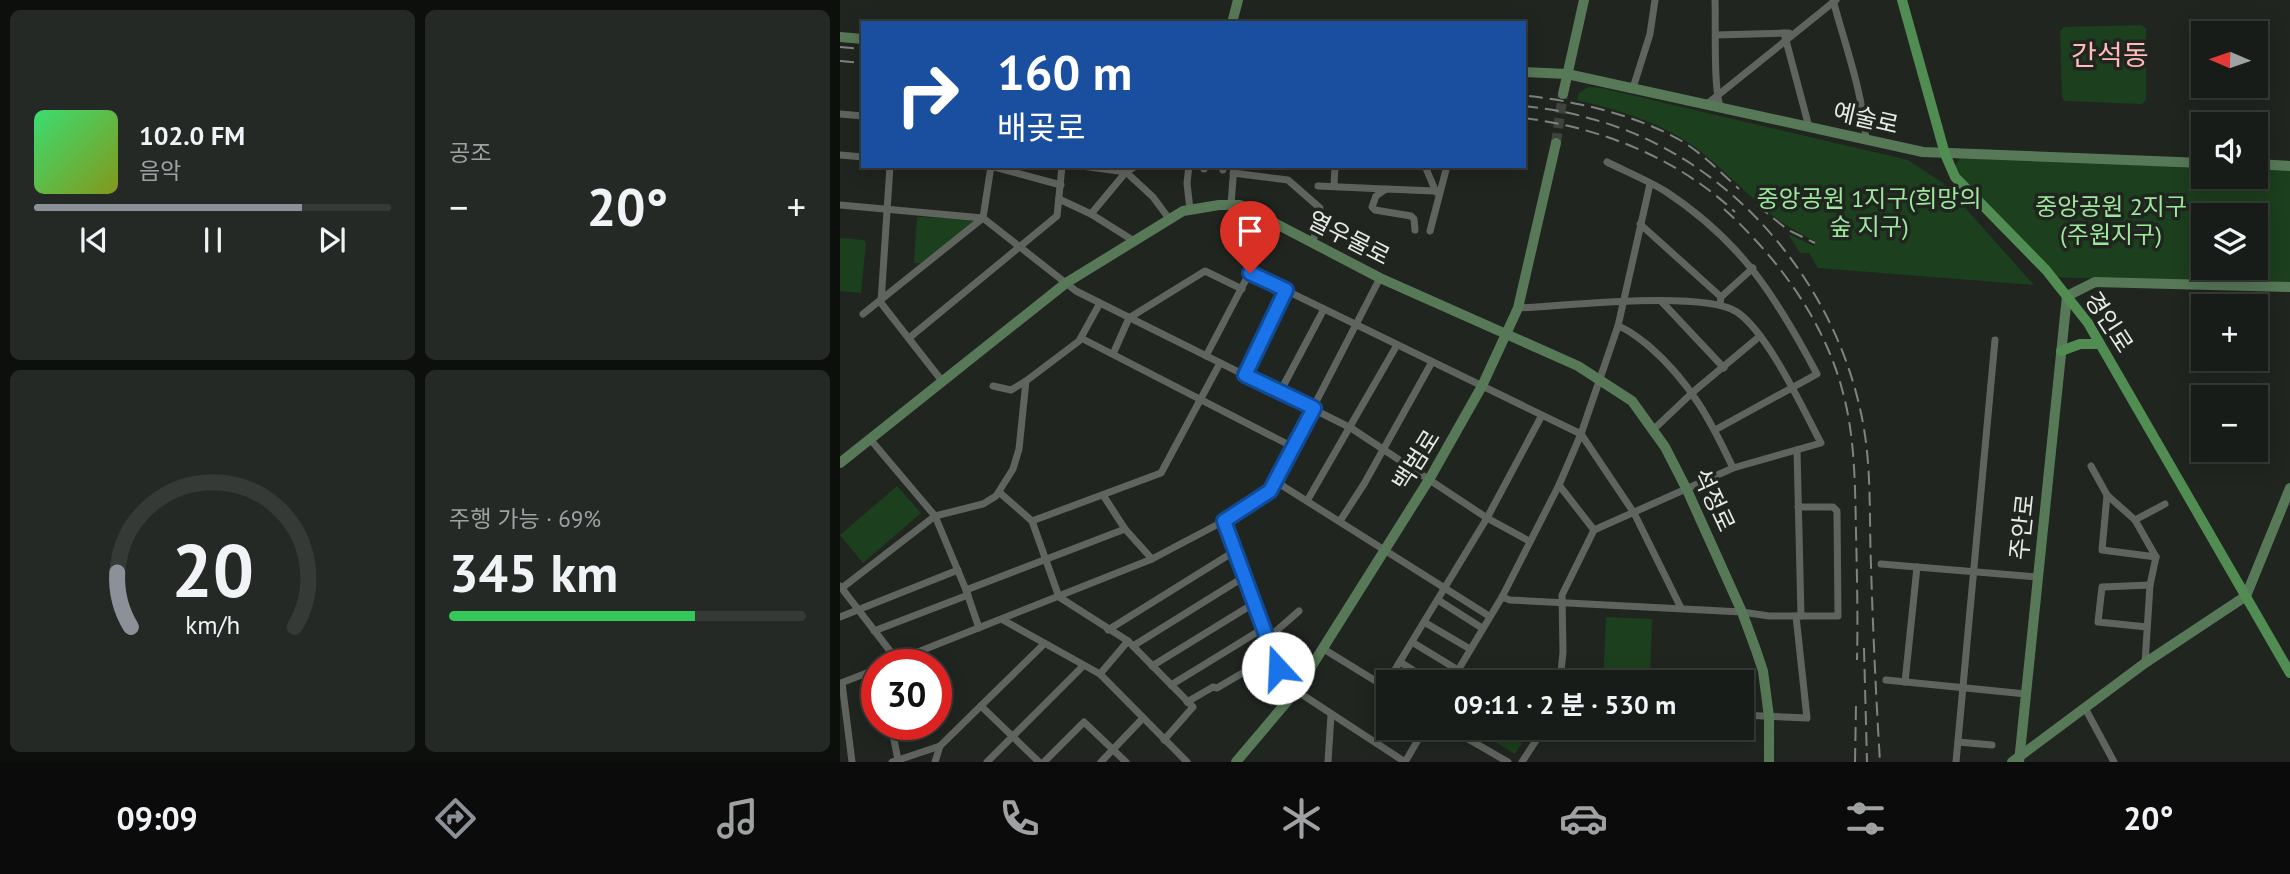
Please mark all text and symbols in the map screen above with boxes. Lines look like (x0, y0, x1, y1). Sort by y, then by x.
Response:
north arrow (2191, 21, 2268, 98)
map controls (2191, 21, 2268, 462)
district label: 간석동 (2071, 36, 2149, 73)
text: 160 m (997, 40, 1132, 104)
icon: right (882, 49, 973, 140)
street label: 예술로 (1830, 95, 1902, 141)
text: 배곶로 (997, 106, 1085, 148)
button: sound (2191, 112, 2268, 189)
text: 102.0 FM (139, 119, 245, 152)
text: 공조 (449, 138, 491, 167)
text: 음악 (139, 156, 181, 185)
text: 20° (587, 173, 668, 240)
text: − (449, 182, 468, 231)
text: + (787, 182, 806, 231)
park label: 중앙공원 1지구(희망의 숲 지구) (1757, 183, 1981, 242)
park label: 중앙공원 2지구 (주원지구) (2035, 191, 2187, 250)
pin (1220, 201, 1280, 273)
button: layers (2191, 203, 2268, 280)
street label: 열우물로 (1303, 204, 1395, 272)
icon: arrive (1231, 212, 1269, 250)
icon: previous (75, 221, 113, 259)
icon: pause (194, 221, 232, 259)
icon: next (313, 221, 351, 259)
street label: 경인로 (2078, 286, 2140, 358)
button: + (2191, 294, 2268, 371)
button: − (2191, 385, 2268, 462)
street label: 백범로 (1385, 424, 1447, 496)
street label: 석정로 (1686, 463, 1742, 537)
street label: 주안로 (2003, 492, 2041, 562)
text: 주행 가능 · 69% (449, 504, 601, 533)
text: 20 (171, 523, 254, 617)
text: 345 km (449, 539, 618, 606)
text: km/h (185, 609, 240, 641)
position arrow (1241, 631, 1315, 705)
speed limit sign: 30 (861, 649, 952, 740)
text: 09:11 · 2 분 · 530 m (1454, 688, 1676, 721)
icon: directions (431, 794, 480, 843)
icon: music (713, 794, 762, 843)
icon: phone (995, 794, 1044, 843)
icon: climate (1277, 794, 1326, 843)
icon: car (1559, 794, 1608, 843)
icon: filters (1841, 794, 1890, 843)
text: 09:09 (117, 797, 198, 839)
text: 20° (2123, 797, 2173, 839)

